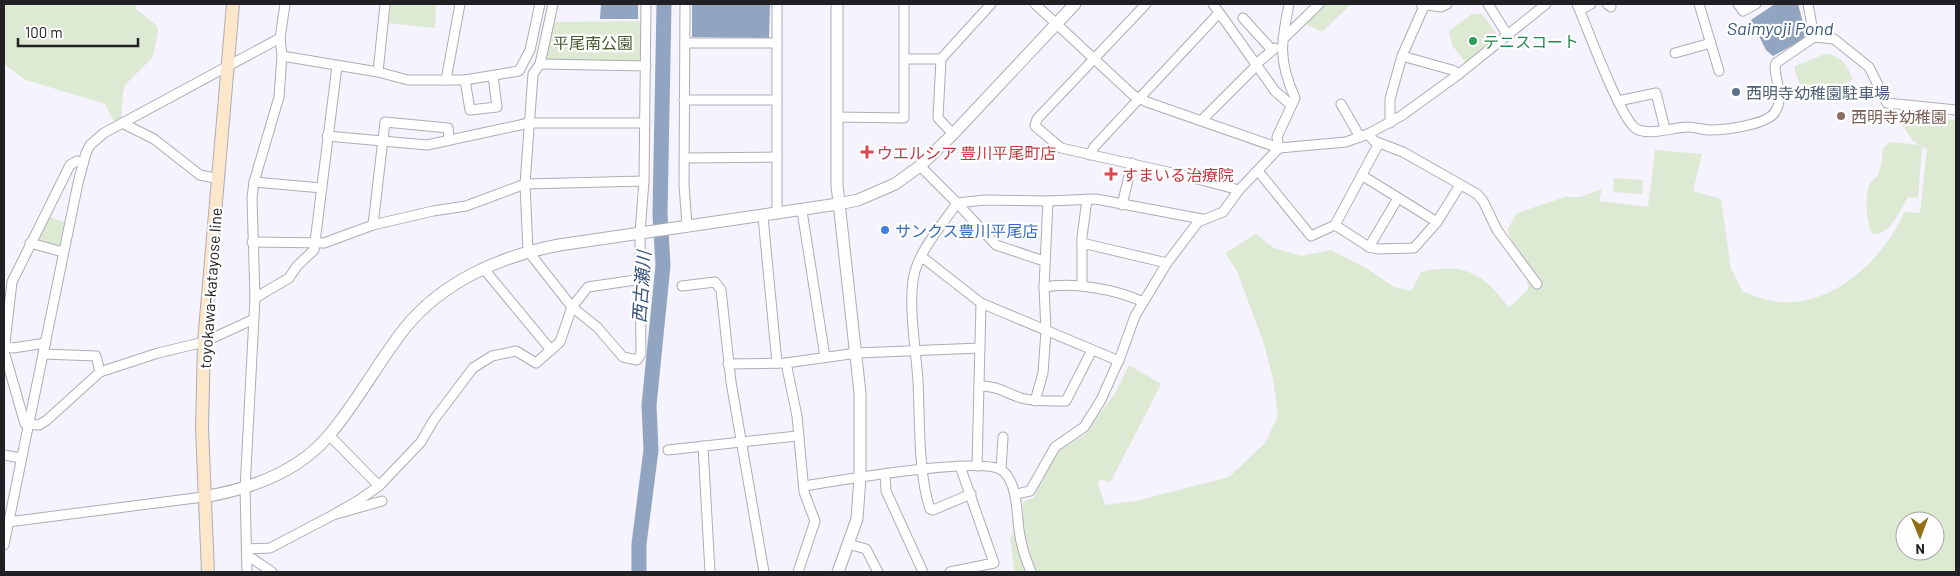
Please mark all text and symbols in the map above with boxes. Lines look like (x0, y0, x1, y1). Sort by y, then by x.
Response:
scale bar (18, 15, 138, 47)
water label: Saimyoji Pond (1727, 17, 1834, 39)
text: 100 m (25, 23, 63, 41)
place label: テニスコート (1483, 32, 1579, 51)
park label: 平尾南公園 (553, 33, 633, 52)
marker: テニスコート (1467, 35, 1479, 47)
place label: 西明寺幼稚園駐車場 (1746, 83, 1890, 102)
marker: 西明寺幼稚園駐車場 (1730, 86, 1742, 98)
place label: 西明寺幼稚園 (1851, 107, 1947, 126)
marker: 西明寺幼稚園 (1835, 110, 1847, 122)
place label: ウエルシア 豊川平尾町店 (877, 143, 1056, 162)
marker: ウエルシア 豊川平尾町店 (861, 146, 873, 158)
place label: すまいる治療院 (1122, 165, 1234, 184)
marker: すまいる治療院 (1104, 167, 1118, 181)
street label: toyokawa-katayose line (195, 207, 225, 369)
place label: サンクス豊川平尾店 (895, 221, 1039, 240)
marker: サンクス豊川平尾店 (879, 224, 891, 236)
water label: 西古瀬川 (628, 248, 655, 324)
north arrow (1895, 511, 1945, 561)
text: N (1915, 541, 1925, 558)

